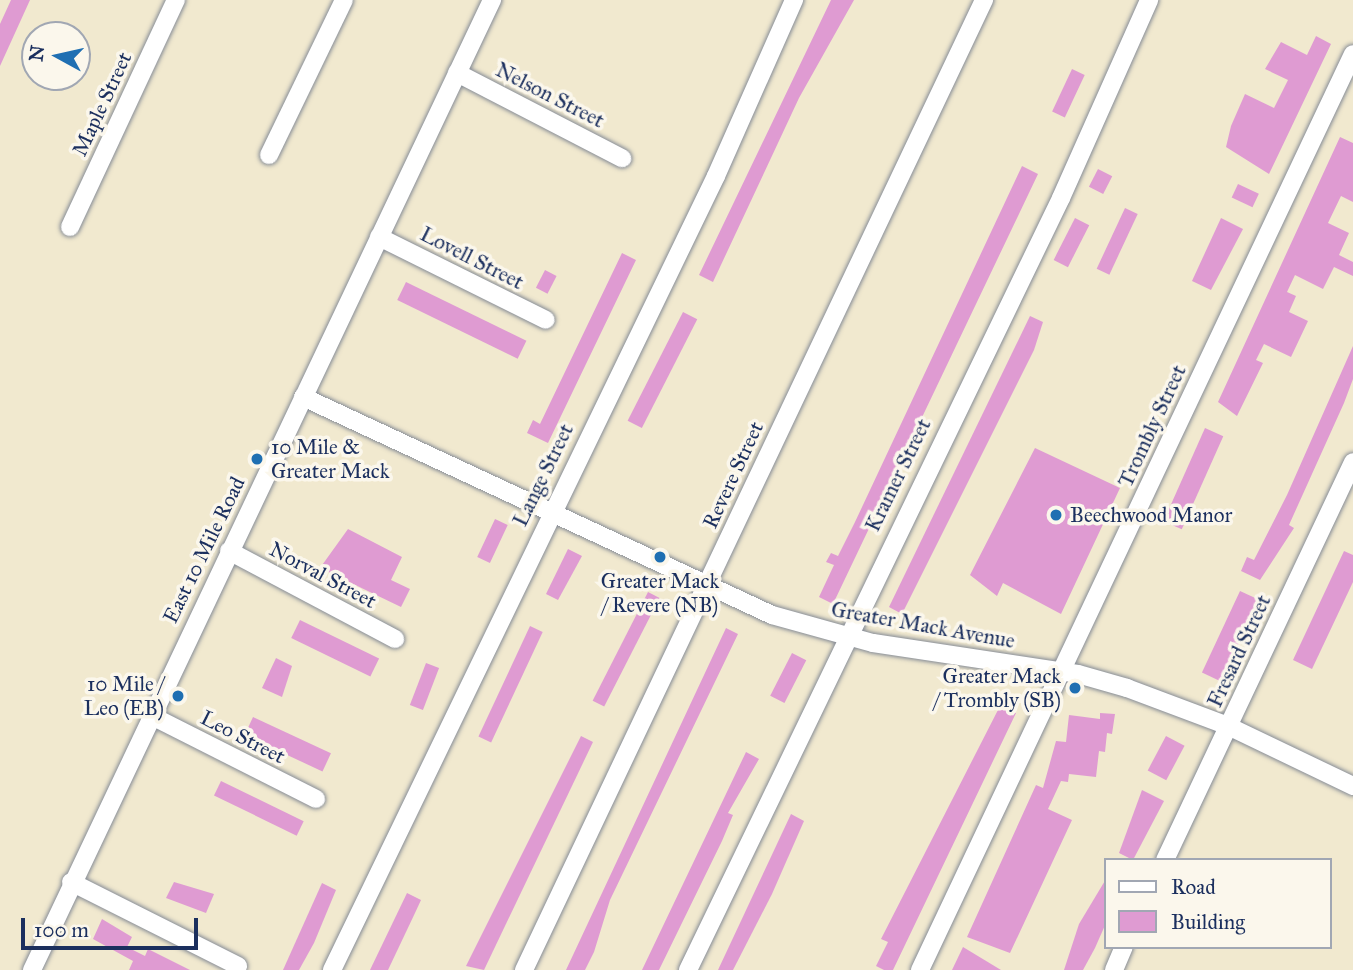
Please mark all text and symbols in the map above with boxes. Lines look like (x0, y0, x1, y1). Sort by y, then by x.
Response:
north arrow (21, 21, 91, 91)
text: N (24, 44, 49, 63)
street label: Maple Street (67, 48, 137, 160)
street label: Nelson Street (492, 57, 608, 133)
street label: Lovell Street (416, 221, 528, 295)
street label: Trombly Street (1113, 361, 1191, 491)
street label: Kramer Street (860, 414, 936, 536)
street label: Revere Street (697, 418, 769, 532)
street label: Lange Street (507, 420, 579, 530)
place label: 10 Mile & Greater Mack (271, 434, 389, 484)
marker: 10 Mile & Greater Mack (249, 451, 265, 467)
street label: East 10 Mile Road (158, 473, 250, 627)
place label: Beechwood Manor (1070, 502, 1232, 528)
marker: Beechwood Manor (1048, 507, 1064, 523)
street label: Norval Street (265, 536, 381, 614)
marker: Greater Mack / Revere (NB) (652, 549, 668, 565)
place label: Greater Mack / Revere (NB) (601, 568, 719, 618)
street label: Fresard Street (1202, 591, 1276, 711)
street label: Greater Mack Avenue (829, 596, 1017, 654)
place label: Greater Mack / Trombly (SB) (933, 663, 1061, 713)
place label: 10 Mile / Leo (EB) (84, 671, 164, 721)
marker: Greater Mack / Trombly (SB) (1067, 680, 1083, 696)
marker: 10 Mile / Leo (EB) (170, 688, 186, 704)
street label: Leo Street (196, 705, 290, 769)
legend (1104, 858, 1332, 949)
text: Road (1171, 874, 1216, 900)
scale bar (24, 904, 201, 948)
text: Building (1171, 909, 1245, 935)
text: 100 m (34, 917, 89, 943)

